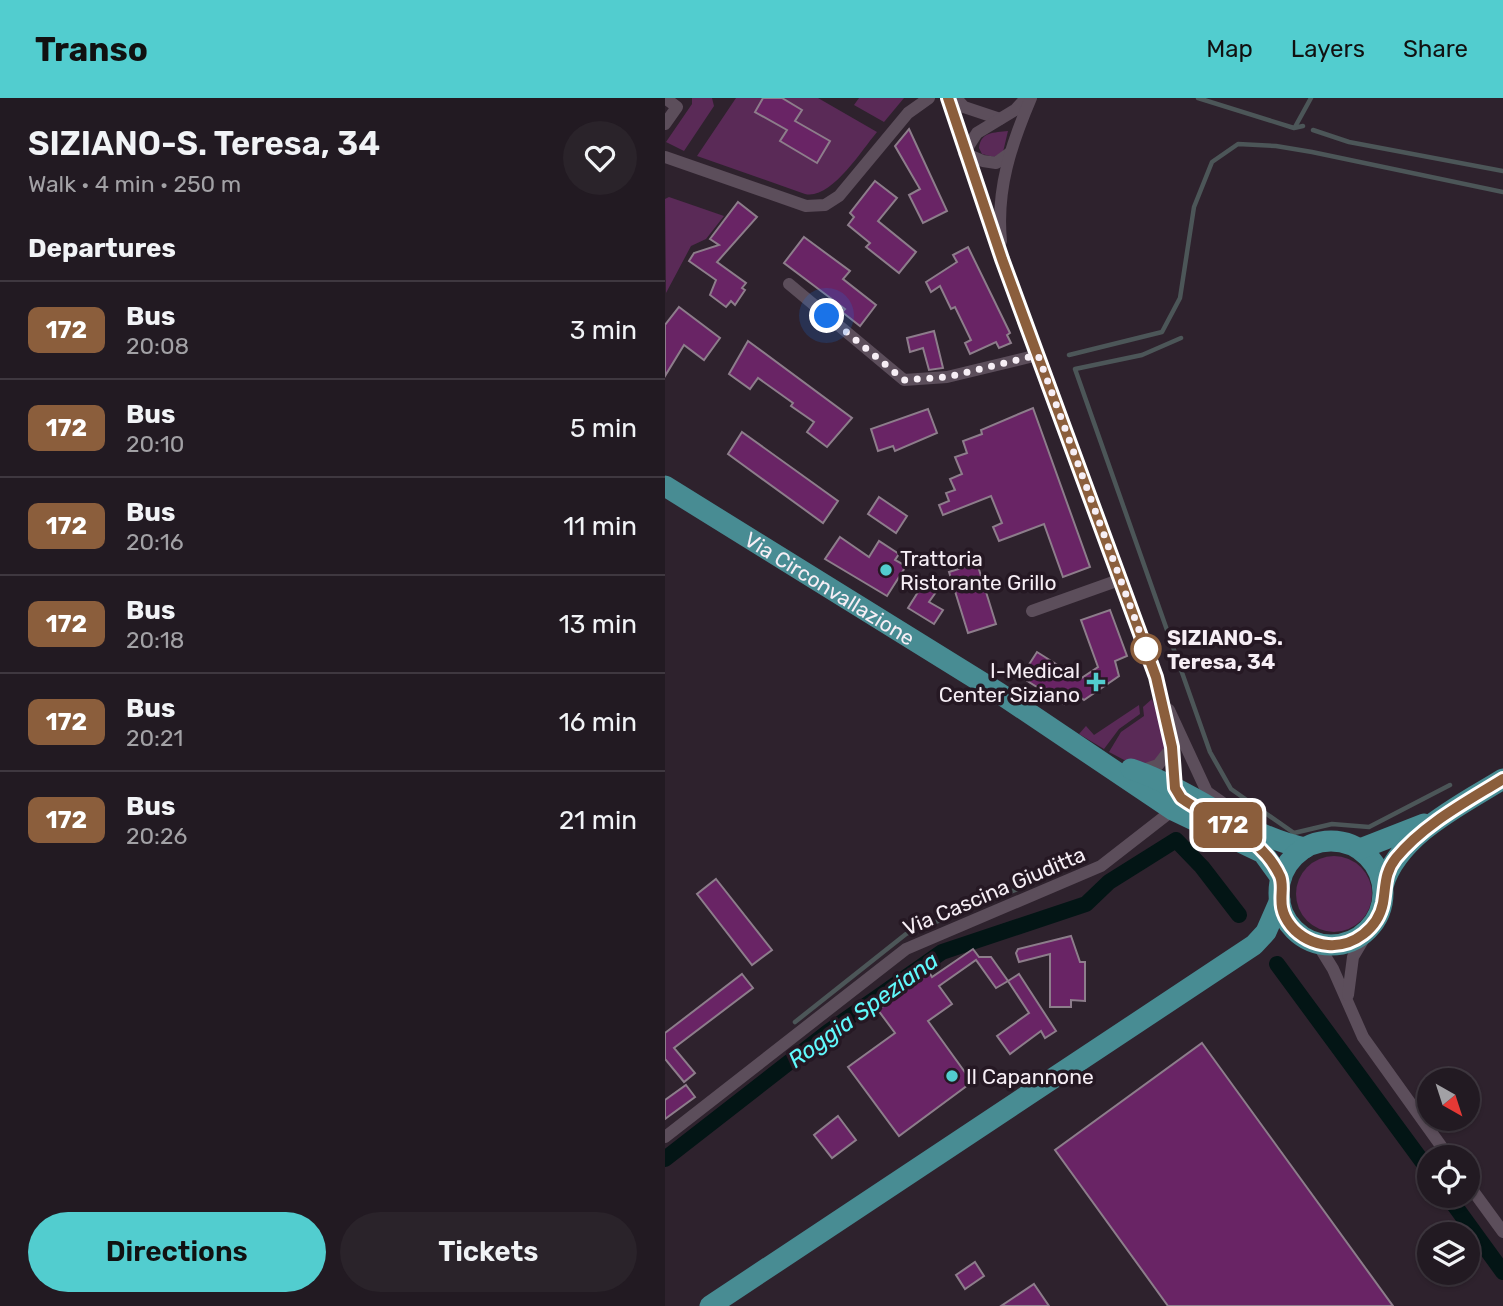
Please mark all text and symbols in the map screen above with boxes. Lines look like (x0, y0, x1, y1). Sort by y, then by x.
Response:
text: Transo (35, 30, 148, 69)
text: Map (1206, 35, 1253, 63)
text: Layers (1291, 35, 1365, 63)
text: Share (1403, 35, 1468, 63)
button: heart (563, 121, 637, 195)
text: SIZIANO-S. Teresa, 34 (28, 124, 380, 163)
text: Walk · 4 min · 250 m (28, 170, 241, 198)
text: Departures (28, 233, 176, 264)
your location (809, 298, 844, 333)
text: Bus (126, 301, 175, 332)
text: 3 min (570, 315, 637, 346)
text: 172 (46, 316, 87, 344)
text: 20:08 (126, 332, 189, 360)
text: Bus (126, 399, 175, 430)
text: 5 min (570, 413, 637, 444)
text: 172 (46, 414, 87, 442)
text: 20:10 (126, 430, 184, 458)
text: Bus (126, 497, 175, 528)
text: 11 min (563, 511, 637, 542)
text: 172 (46, 512, 87, 540)
street label: Via Circonvallazione (740, 526, 920, 650)
text: 20:16 (126, 528, 184, 556)
place label: Trattoria Ristorante Grillo (900, 546, 1057, 595)
marker: Trattoria Ristorante Grillo (878, 562, 894, 578)
text: Bus (126, 595, 175, 626)
text: 13 min (559, 609, 637, 640)
text: 172 (46, 610, 87, 638)
place label: SIZIANO-S. Teresa, 34 (1167, 625, 1283, 674)
text: 20:18 (126, 626, 184, 654)
marker: SIZIANO-S. Teresa, 34 (1131, 634, 1161, 664)
place label: I-Medical Center Siziano (939, 658, 1080, 707)
marker: I-Medical Center Siziano (1086, 672, 1106, 692)
text: Bus (126, 693, 175, 724)
text: 16 min (559, 707, 637, 738)
text: 172 (46, 708, 87, 736)
text: 20:21 (126, 724, 183, 752)
text: Bus (126, 791, 175, 822)
line badge: 172 (1188, 802, 1268, 848)
text: 21 min (559, 805, 637, 836)
text: 172 (46, 806, 87, 834)
text: 172 (1207, 811, 1249, 839)
text: 20:26 (126, 822, 187, 850)
street label: Via Cascina Giuditta (899, 841, 1089, 941)
water label: Roggia Speziana (782, 946, 944, 1074)
place label: Il Capannone (966, 1064, 1094, 1089)
marker: Il Capannone (944, 1068, 960, 1084)
north arrow (1417, 1068, 1481, 1130)
map controls (1417, 1068, 1480, 1285)
button: locate (1417, 1145, 1480, 1208)
button: Directions (28, 1212, 326, 1292)
button: Tickets (340, 1212, 637, 1292)
button: layers (1417, 1222, 1480, 1285)

